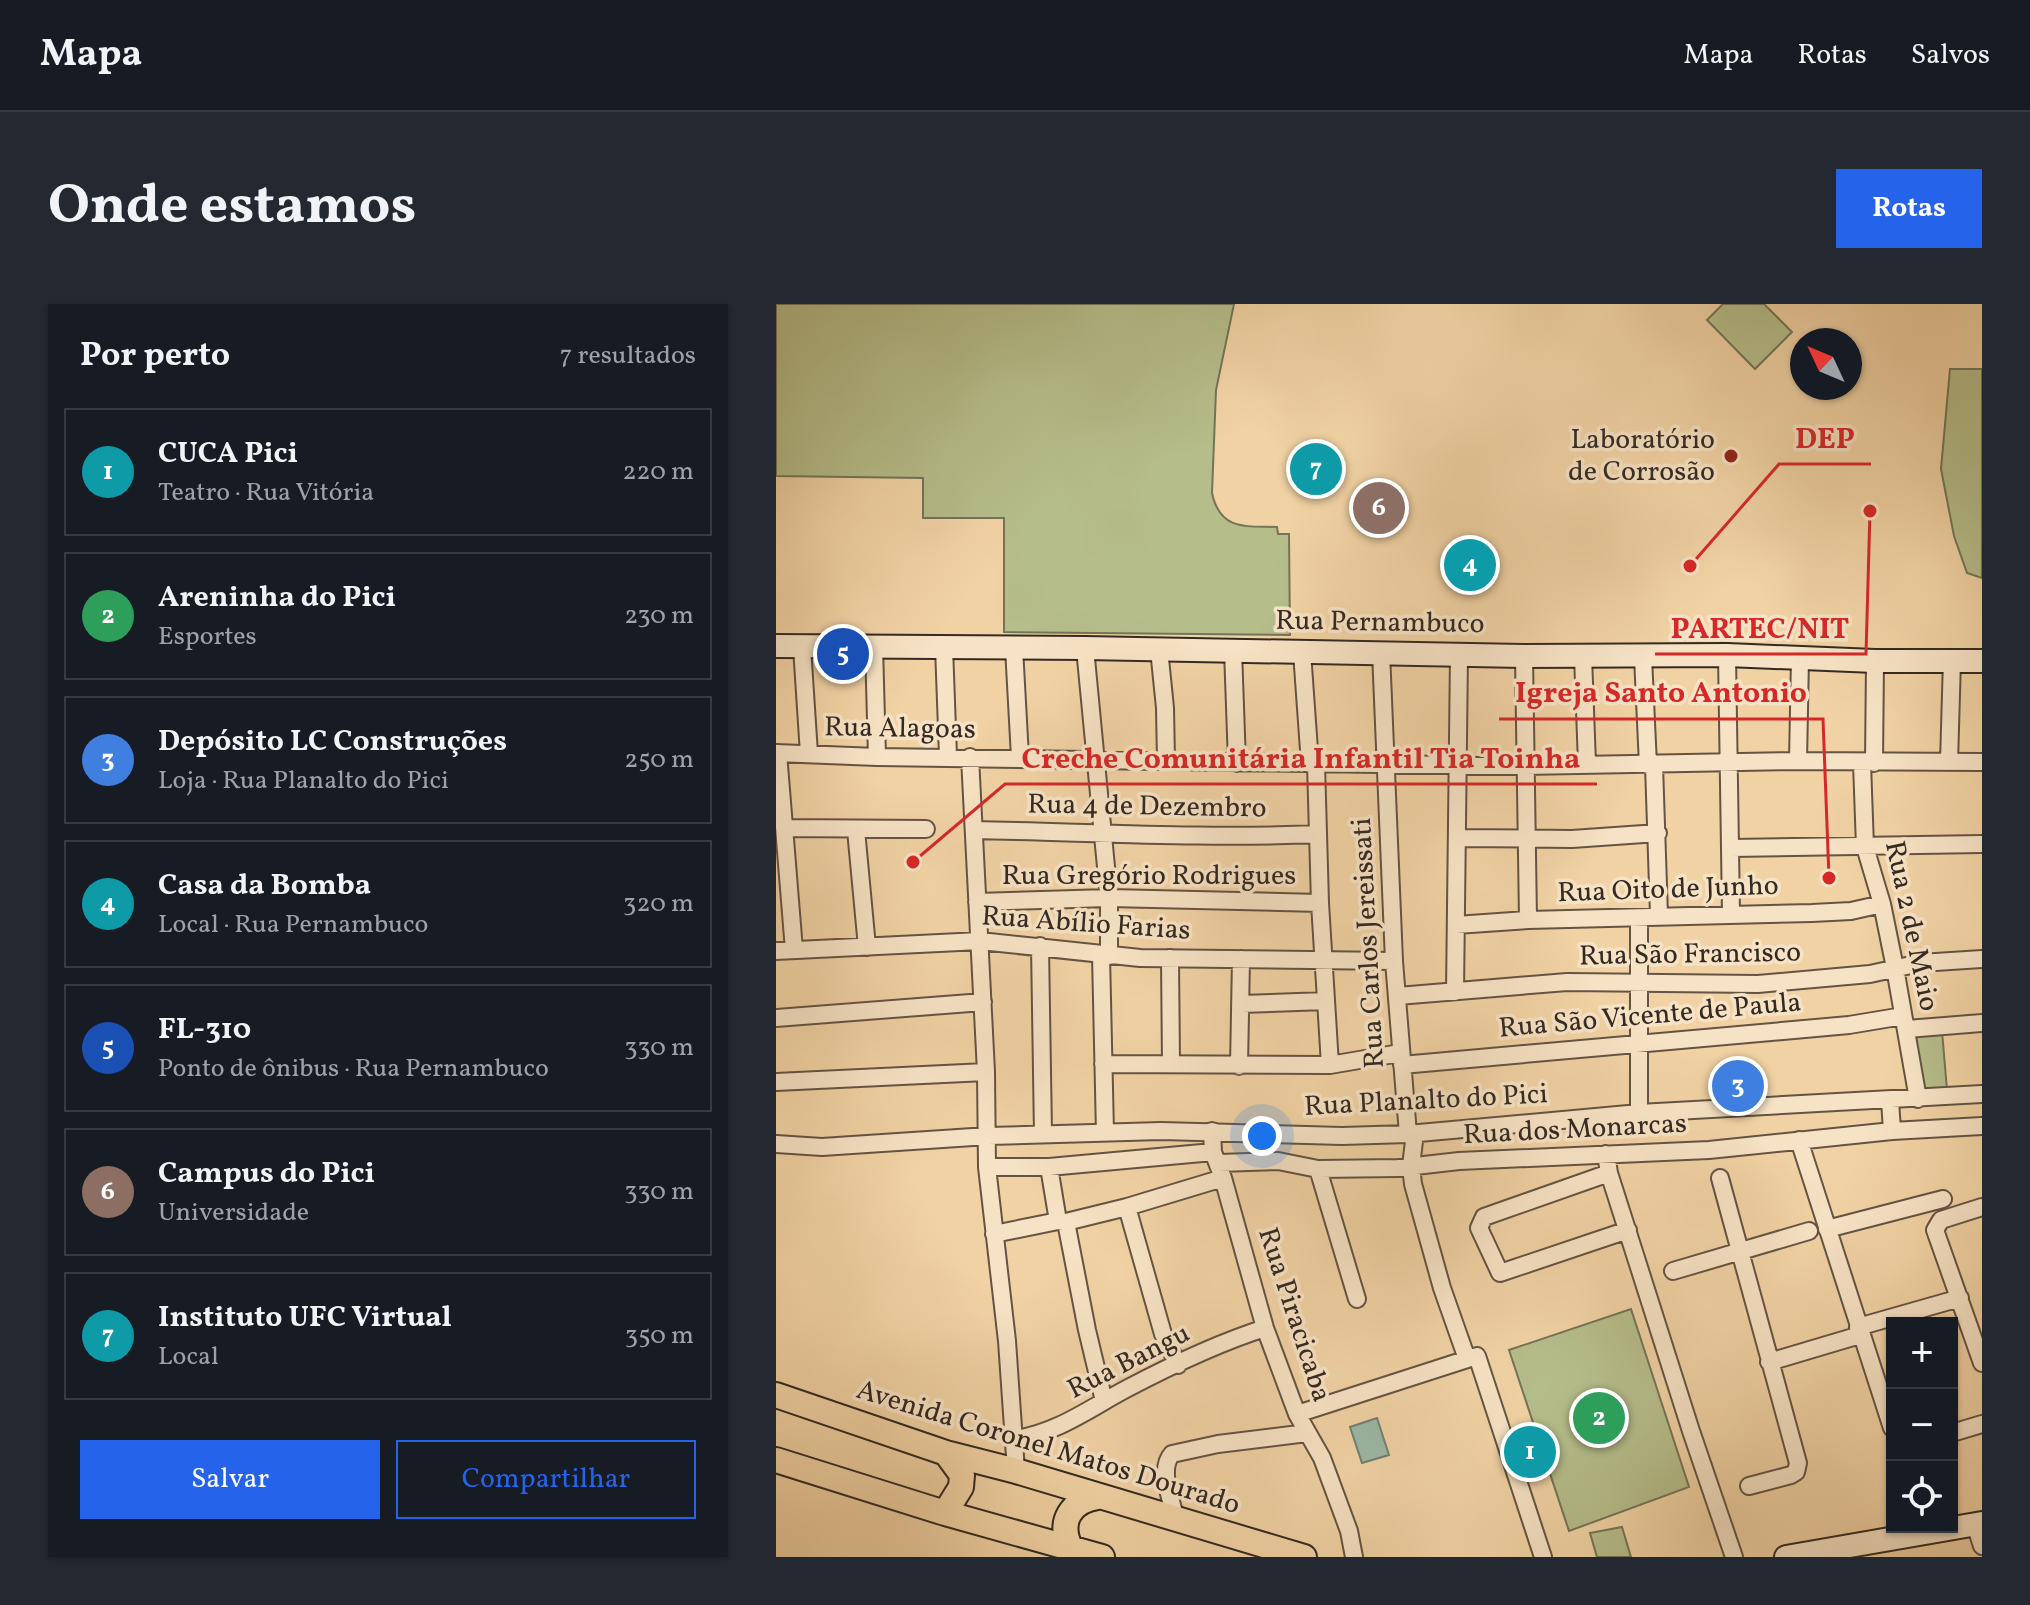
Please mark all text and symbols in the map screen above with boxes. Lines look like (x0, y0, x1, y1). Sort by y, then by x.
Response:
text: Mapa (40, 29, 142, 82)
text: Mapa (1684, 36, 1754, 75)
text: Rotas (1798, 36, 1867, 75)
text: Salvos (1911, 36, 1990, 75)
text: Onde estamos (48, 169, 417, 247)
button: Rotas (1836, 169, 1982, 248)
north arrow (1790, 328, 1862, 400)
text: Por perto (80, 333, 230, 380)
text: 7 resultados (560, 338, 696, 374)
callout: DEP (1779, 410, 1871, 464)
text: DEP (1795, 419, 1855, 461)
place label: Laboratório de Corrosão (1568, 421, 1715, 492)
text: CUCA Pici (158, 433, 298, 475)
pin: 7 (1290, 439, 1342, 499)
marker: Laboratório de Corrosão (1722, 447, 1740, 465)
text: 1 (103, 454, 113, 490)
text: 220 m (622, 454, 694, 490)
text: Teatro · Rua Vitória (158, 475, 374, 511)
pin: 6 (1353, 478, 1405, 538)
pin: 4 (1444, 535, 1496, 595)
text: Areninha do Pici (158, 577, 396, 619)
text: 2 (101, 598, 115, 634)
text: 230 m (624, 598, 694, 634)
callout: PARTEC/NIT (1655, 600, 1866, 654)
street label: Rua Pernambuco (1275, 602, 1485, 644)
text: PARTEC/NIT (1671, 609, 1849, 651)
text: Esportes (158, 619, 257, 655)
pin: 5 (817, 624, 869, 684)
callout: Igreja Santo Antonio (1499, 665, 1823, 719)
text: Igreja Santo Antonio (1515, 673, 1807, 715)
street label: Rua Alagoas (824, 708, 976, 750)
text: Depósito LC Construções (158, 721, 507, 763)
callout: Creche Comunitária Infantil Tia Toinha (1005, 730, 1597, 784)
text: Creche Comunitária Infantil Tia Toinha (1022, 739, 1580, 781)
text: 3 (101, 742, 115, 778)
text: 250 m (624, 742, 694, 778)
text: Loja · Rua Planalto do Pici (158, 763, 449, 799)
street label: Rua 4 de Dezembro (1027, 785, 1267, 829)
street label: Rua Carlos Jereissati (1343, 817, 1395, 1069)
street label: Rua 2 de Maio (1874, 837, 1948, 1015)
street label: Rua Gregório Rodrigues (1002, 857, 1296, 896)
text: Casa da Bomba (158, 865, 371, 907)
street label: Rua Oito de Junho (1557, 867, 1779, 913)
text: 4 (100, 886, 116, 922)
text: 320 m (623, 886, 694, 922)
street label: Rua Abílio Farias (980, 897, 1192, 951)
text: Local · Rua Pernambuco (158, 907, 428, 943)
street label: Rua São Francisco (1579, 934, 1801, 976)
street label: Rua São Vicente de Paula (1497, 983, 1803, 1049)
text: FL-310 (158, 1009, 251, 1051)
text: 5 (102, 1030, 114, 1066)
text: 330 m (624, 1030, 694, 1066)
text: Ponto de ônibus · Rua Pernambuco (158, 1051, 549, 1087)
pin: 3 (1712, 1056, 1764, 1116)
street label: Rua Planalto do Pici (1303, 1075, 1549, 1127)
street label: Rua dos Monarcas (1462, 1105, 1688, 1155)
your location (1242, 1116, 1282, 1156)
text: Campus do Pici (158, 1153, 375, 1195)
text: 6 (101, 1174, 115, 1210)
text: 330 m (624, 1174, 694, 1210)
text: Universidade (158, 1195, 309, 1231)
street label: Rua Piracicaba (1247, 1223, 1341, 1407)
text: Instituto UFC Virtual (158, 1297, 452, 1339)
street label: Rua Bangu (1061, 1315, 1197, 1409)
map controls (1886, 1317, 1958, 1533)
button: + (1886, 1317, 1958, 1389)
text: 7 (102, 1318, 114, 1354)
text: 350 m (625, 1318, 694, 1354)
text: Local (158, 1339, 219, 1375)
street label: Avenida Coronel Matos Dourado (851, 1371, 1245, 1525)
pin: 2 (1573, 1388, 1625, 1448)
button: − (1886, 1389, 1958, 1461)
pin: 1 (1504, 1422, 1556, 1482)
button: Salvar (80, 1440, 380, 1519)
button: Compartilhar (396, 1440, 696, 1519)
button: locate (1886, 1461, 1958, 1533)

